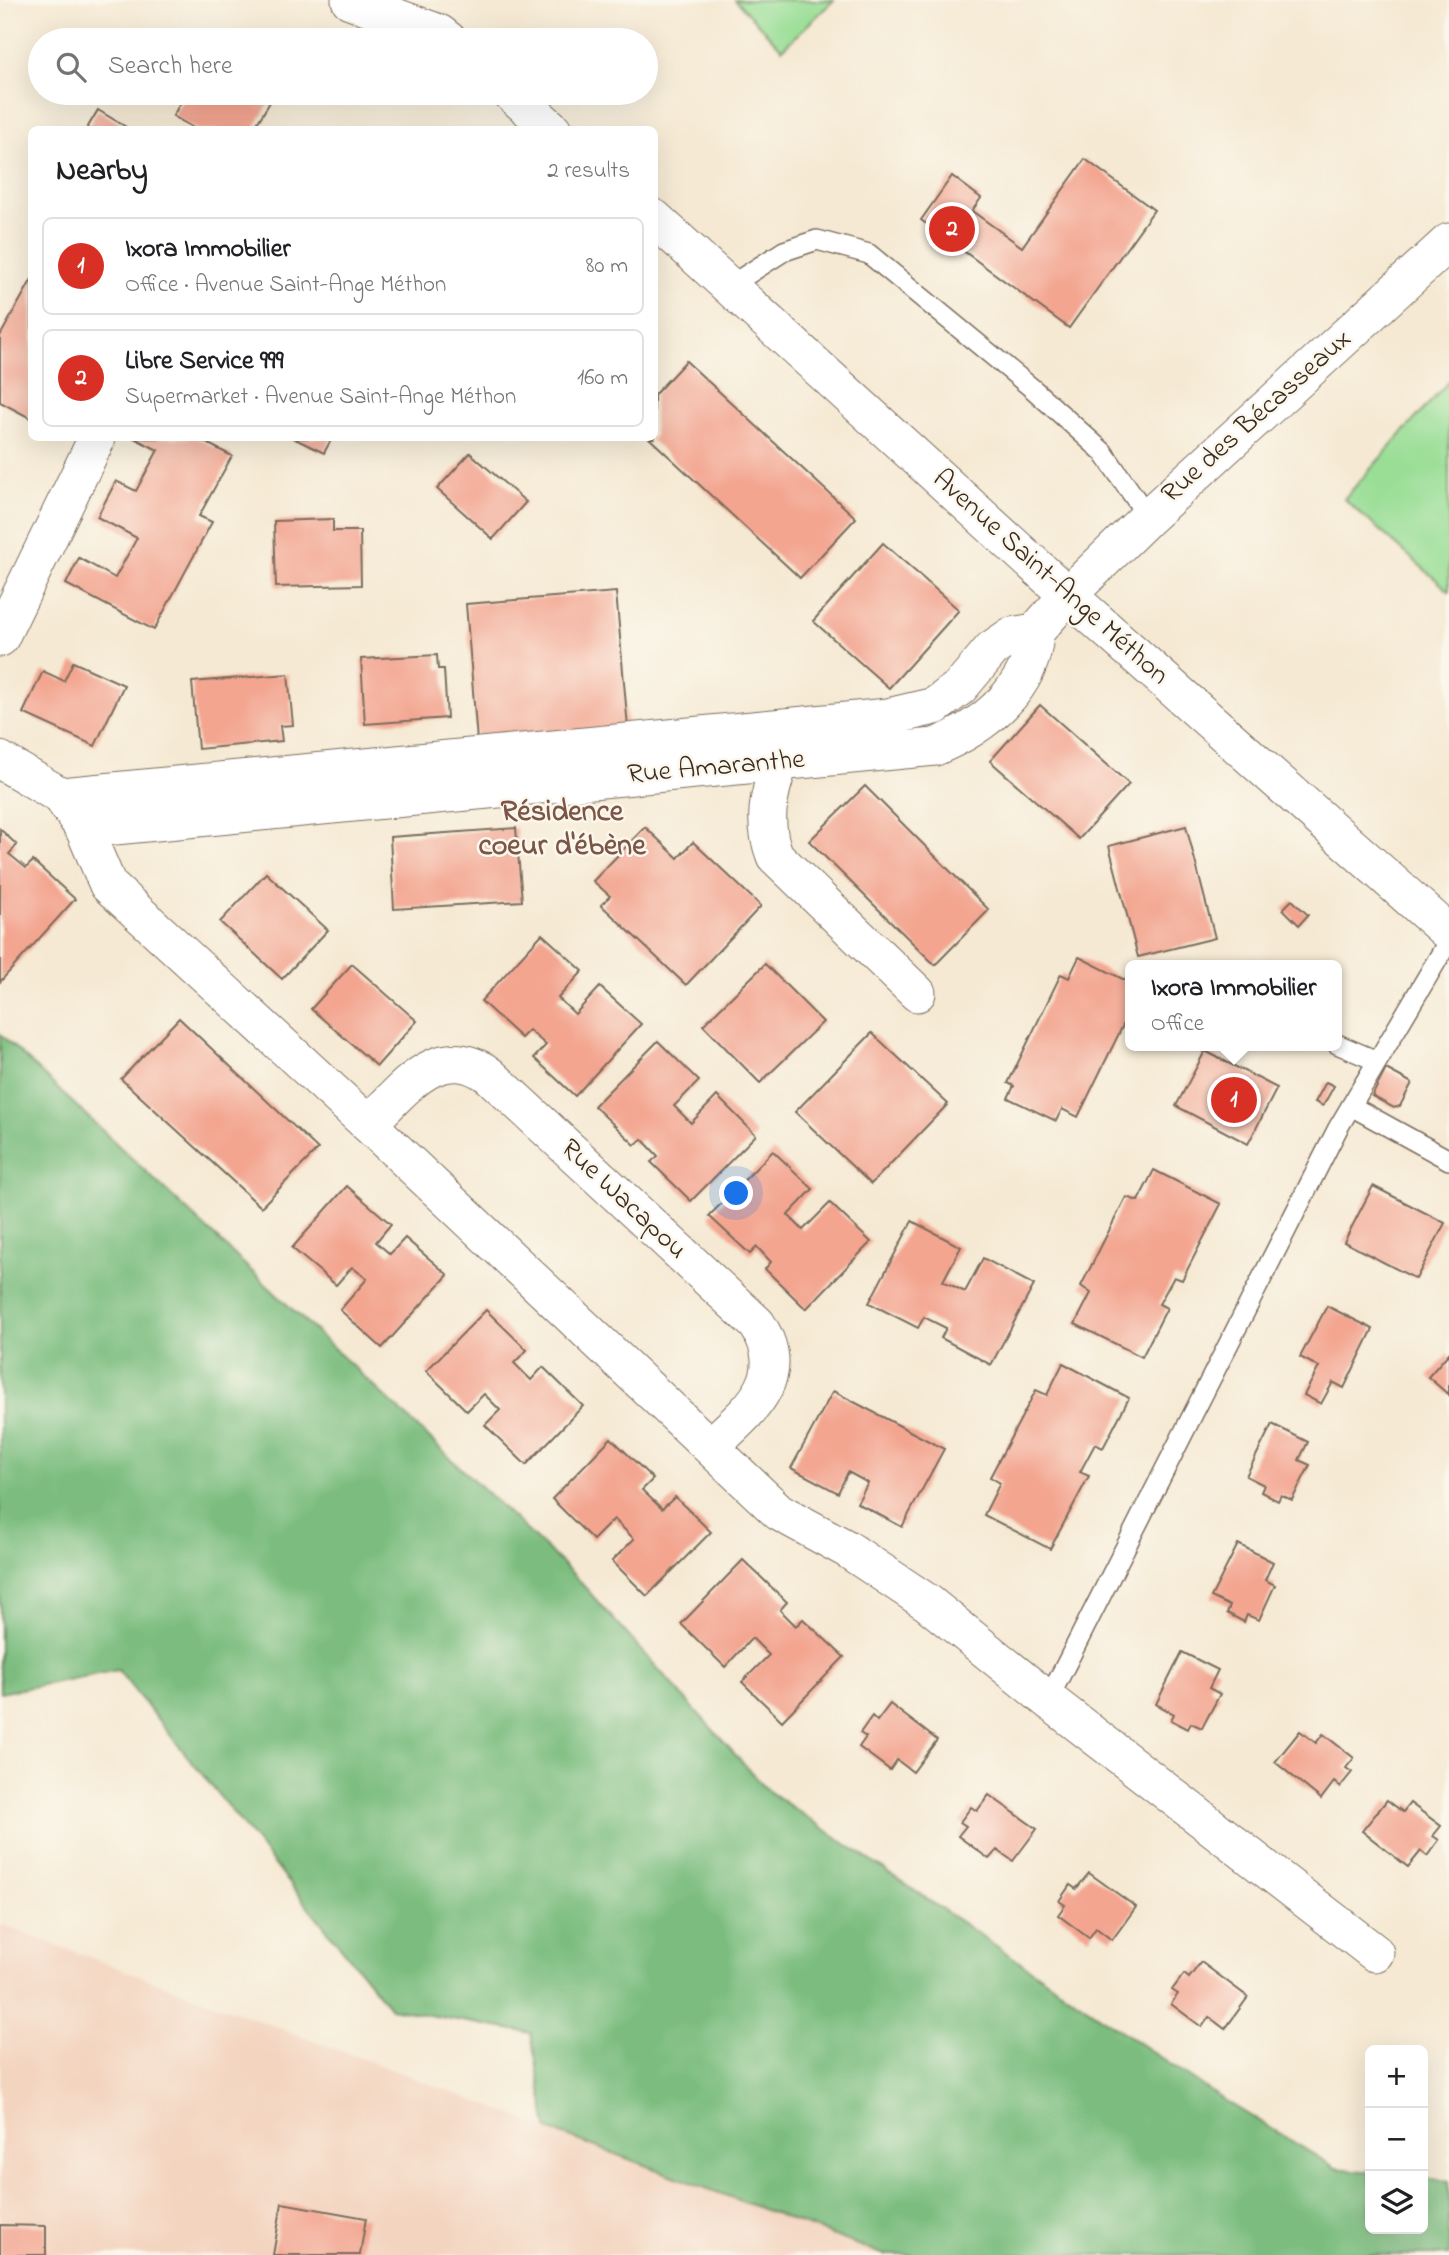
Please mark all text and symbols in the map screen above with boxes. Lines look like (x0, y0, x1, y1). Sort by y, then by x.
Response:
search box (28, 28, 658, 105)
icon: search (52, 48, 90, 86)
text: Search here (108, 48, 233, 86)
text: Nearby (56, 150, 148, 194)
text: 2 results (547, 155, 630, 188)
pin: 2 (929, 203, 975, 255)
text: Ixora Immobilier (125, 231, 290, 269)
text: 1 (77, 250, 85, 283)
text: 80 m (586, 250, 628, 283)
text: Office · Avenue Saint-Ange Méthon (125, 269, 446, 302)
street label: Rue des Bécasseaux (1153, 320, 1361, 514)
text: Libre Service 999 (125, 343, 284, 381)
text: 2 (75, 362, 87, 395)
text: 160 m (577, 362, 628, 395)
text: Supermarket · Avenue Saint-Ange Méthon (125, 381, 516, 414)
street label: Avenue Saint-Ange Méthon (922, 460, 1178, 696)
street label: Rue Amaranthe (626, 740, 807, 796)
district label: Résidence coeur d'ébène (478, 791, 647, 869)
popup (1125, 960, 1342, 1051)
text: Ixora Immobilier (1151, 970, 1316, 1008)
text: Office (1151, 1008, 1204, 1041)
pin: 1 (1211, 1074, 1257, 1126)
street label: Rue Wacapou (550, 1130, 696, 1270)
your location (719, 1176, 753, 1210)
map controls (1365, 2045, 1428, 2234)
button: + (1365, 2045, 1428, 2108)
button: − (1365, 2108, 1428, 2171)
button: layers (1365, 2171, 1428, 2234)

